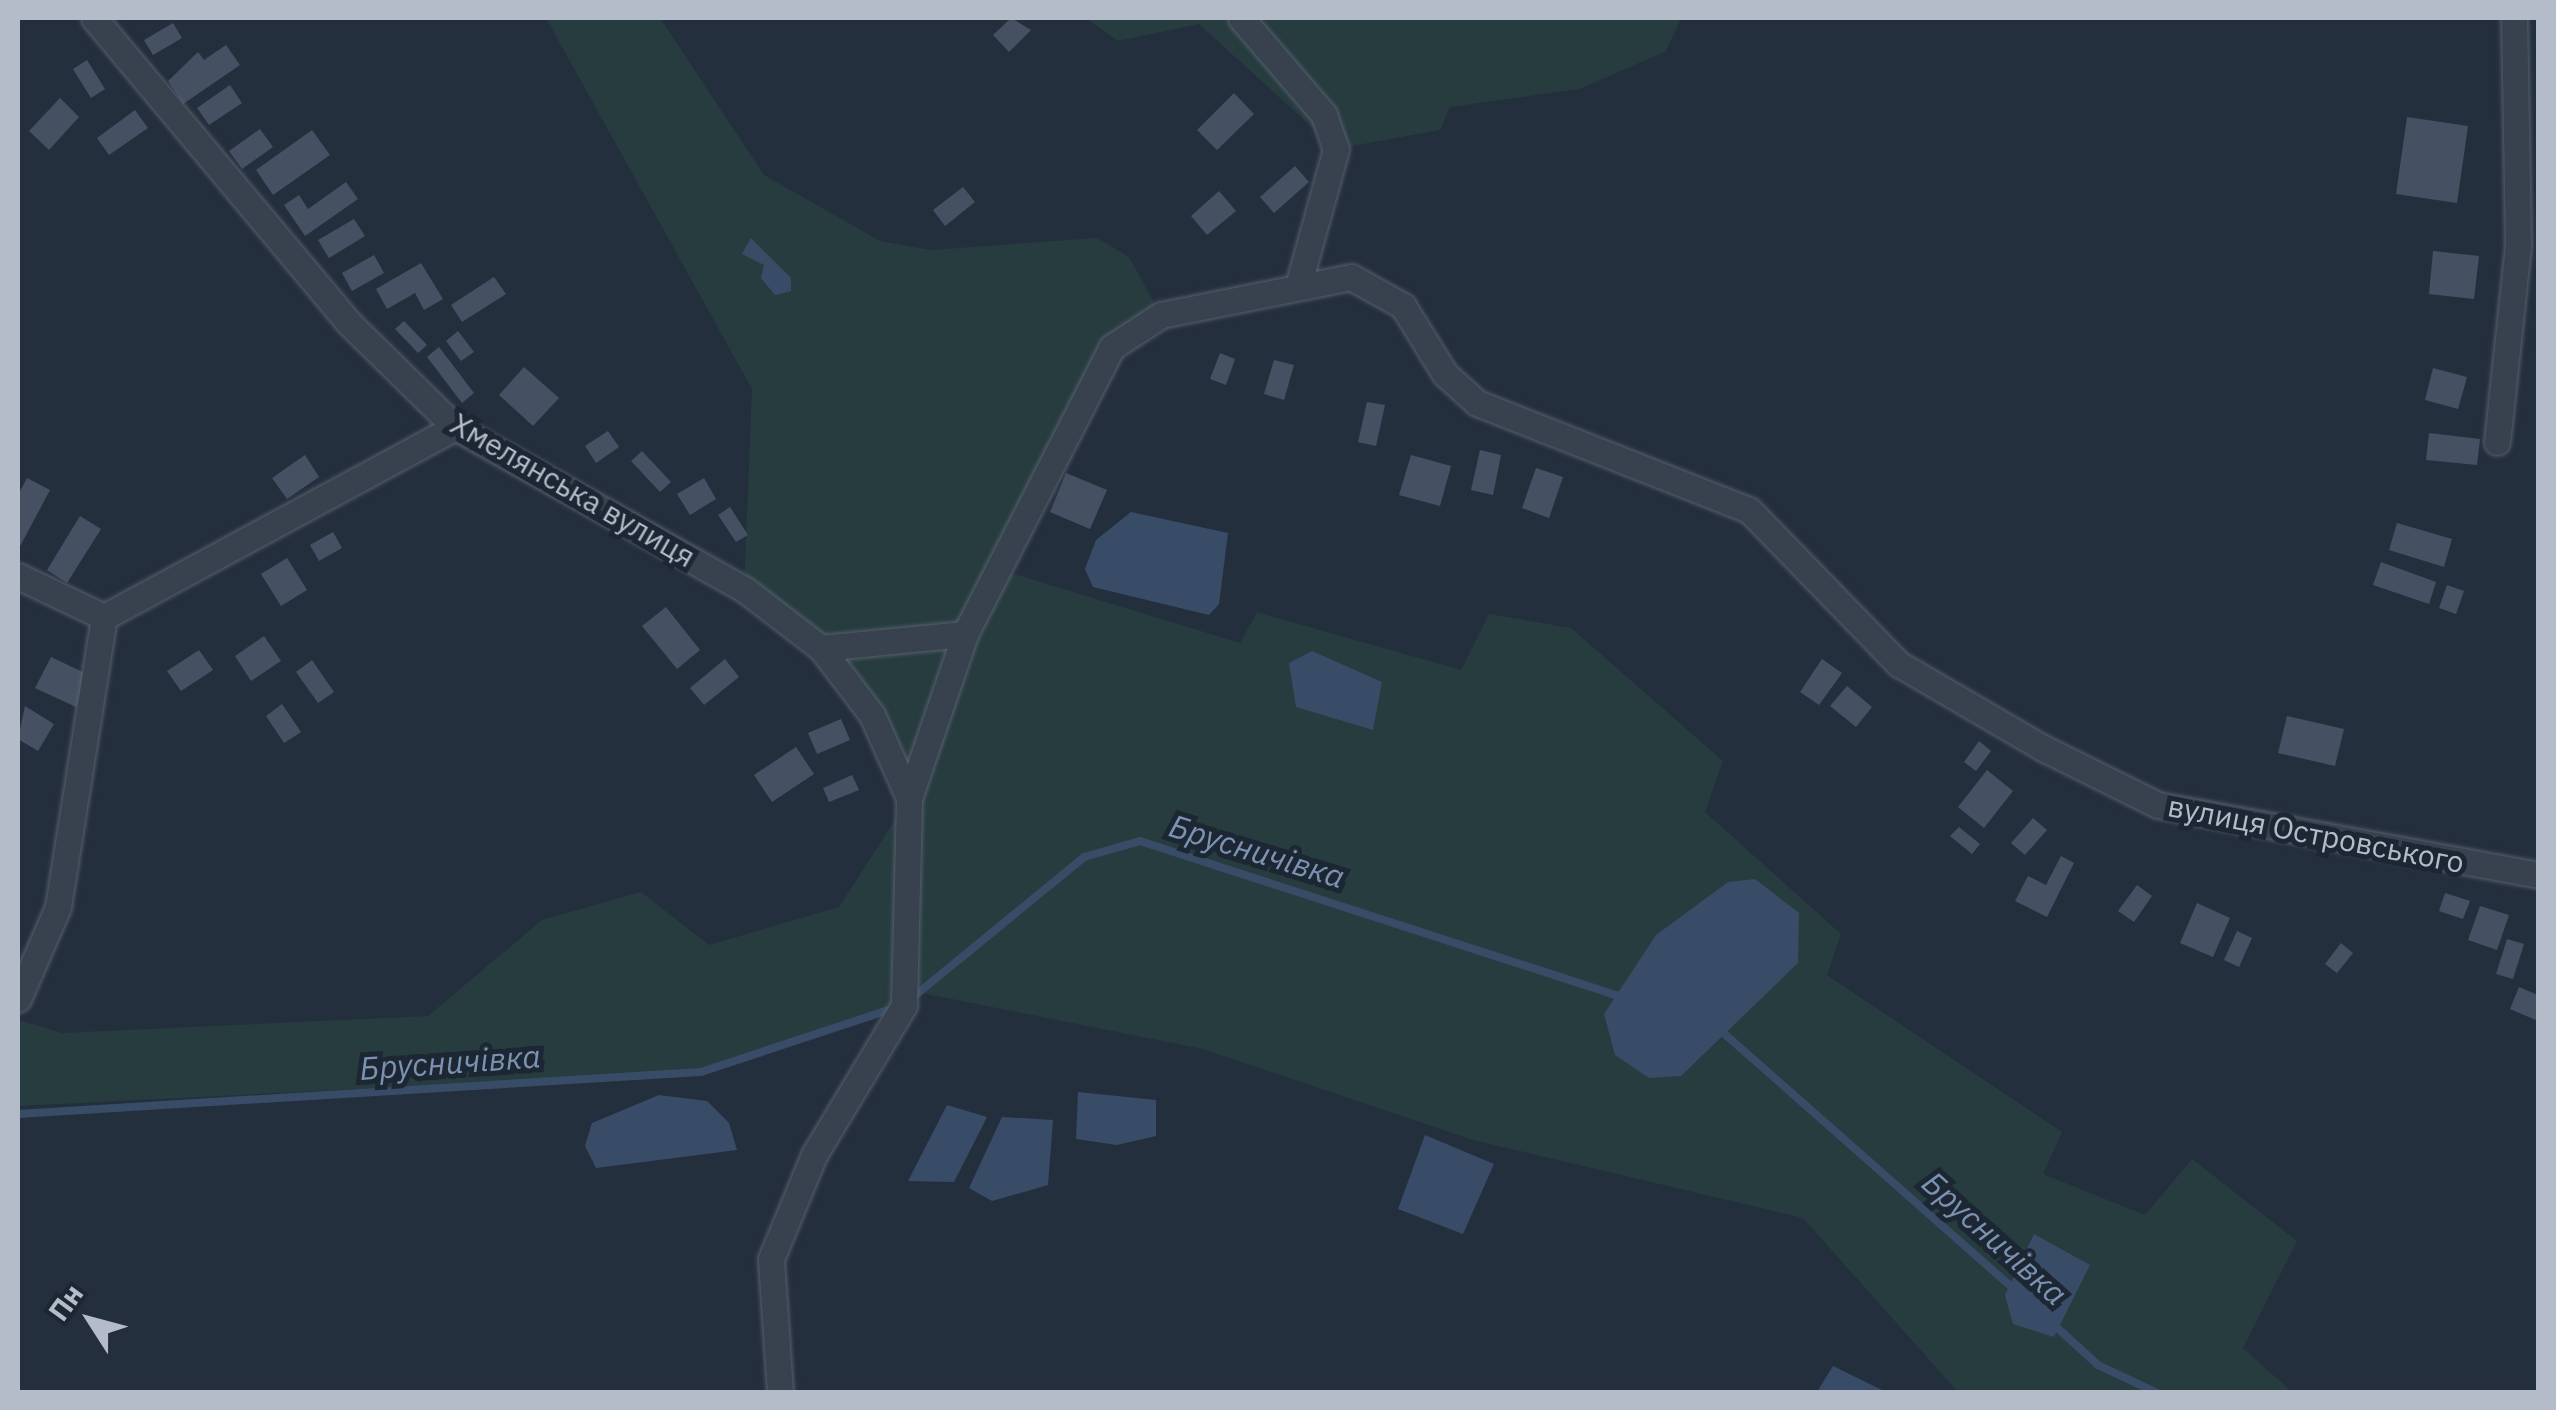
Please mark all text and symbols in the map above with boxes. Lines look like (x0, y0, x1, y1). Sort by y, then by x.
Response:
street label: Хмелянська вулиця (444, 405, 702, 575)
street label: вулиця Островського (2165, 788, 2467, 880)
water label: Брусничівка (1165, 806, 1349, 896)
water label: Брусничівка (358, 1037, 542, 1087)
water label: Брусничівка (1915, 1163, 2075, 1313)
north arrow (40, 1270, 140, 1370)
text: Пн (39, 1276, 91, 1328)

